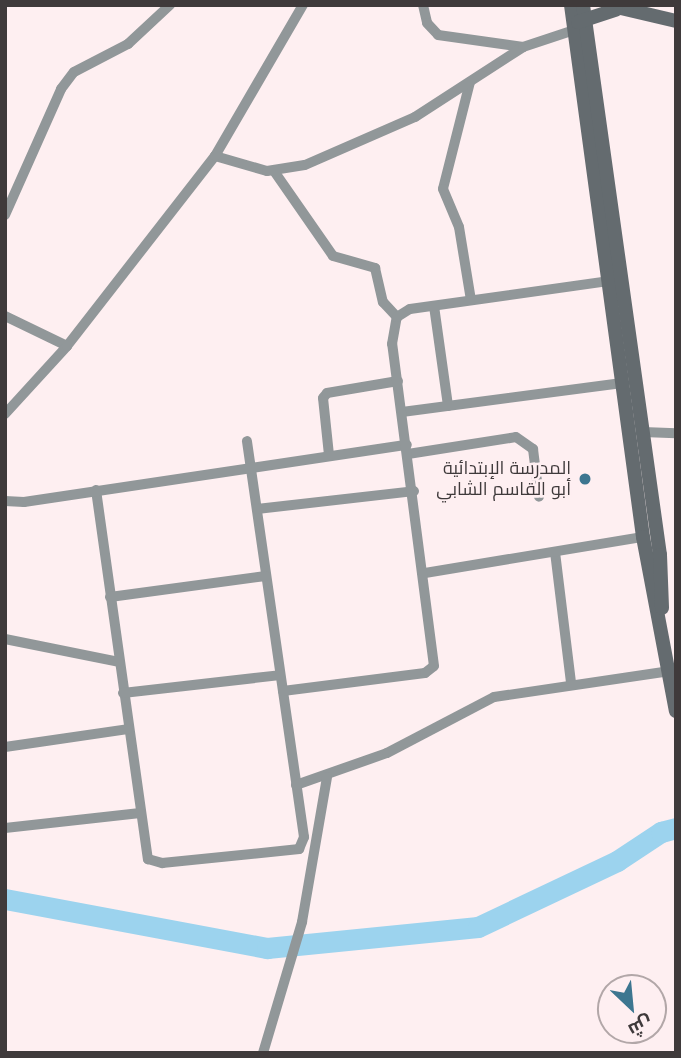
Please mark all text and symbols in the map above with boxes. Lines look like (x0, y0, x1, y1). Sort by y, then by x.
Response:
place label: المدرسة الإبتدائية أبو القاسم الشابي (436, 458, 571, 500)
marker: المدرسة الإبتدائية أبو القاسم الشابي (577, 471, 593, 487)
north arrow (597, 974, 667, 1044)
text: ش (625, 1012, 656, 1041)

